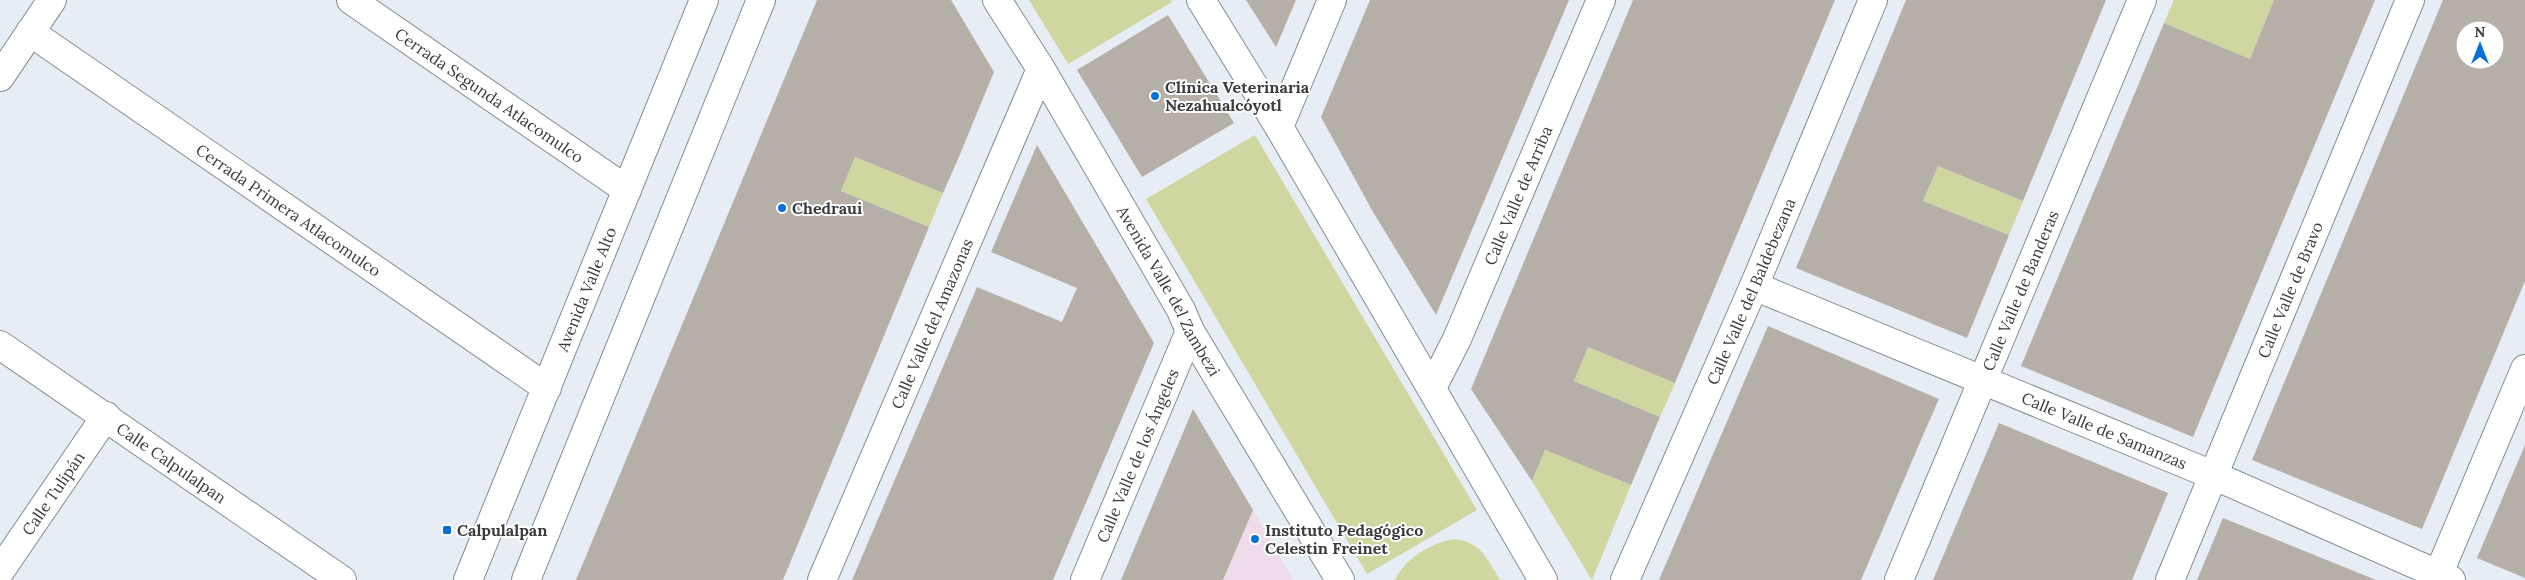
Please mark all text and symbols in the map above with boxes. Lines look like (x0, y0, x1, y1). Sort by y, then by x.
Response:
north arrow (2455, 20, 2505, 70)
street label: Cerrada Segunda Atlacomulco (391, 23, 588, 167)
text: N (2475, 23, 2486, 41)
place label: Clínica Veterinaria Nezahualcóyotl (1165, 77, 1310, 115)
marker: Clínica Veterinaria Nezahualcóyotl (1149, 90, 1161, 102)
street label: Calle Valle de Arriba (1480, 123, 1556, 268)
street label: Cerrada Primera Atlacomulco (192, 139, 385, 281)
street label: Calle Valle del Baldebezana (1702, 195, 1800, 388)
place label: Chedraui (792, 198, 862, 218)
street label: Avenida Valle del Zambezi (1112, 201, 1225, 380)
marker: Chedraui (776, 202, 788, 214)
street label: Calle Valle de Banderas (1978, 207, 2063, 374)
street label: Calle Valle de Bravo (2253, 219, 2327, 361)
street label: Avenida Valle Alto (552, 224, 621, 355)
street label: Calle Valle del Amazonas (887, 235, 977, 412)
street label: Calle Valle de los Ángeles (1092, 366, 1183, 545)
street label: Calle Valle de Samanzas (2019, 387, 2190, 473)
street label: Calle Calpulalpan (113, 418, 230, 508)
street label: Calle Tulipán (17, 447, 89, 539)
place label: Calpulalpan (457, 520, 547, 540)
place label: Instituto Pedagógico Celestin Freinet (1265, 520, 1423, 558)
marker: Calpulalpan (441, 524, 453, 536)
marker: Instituto Pedagógico Celestin Freinet (1249, 533, 1261, 545)

